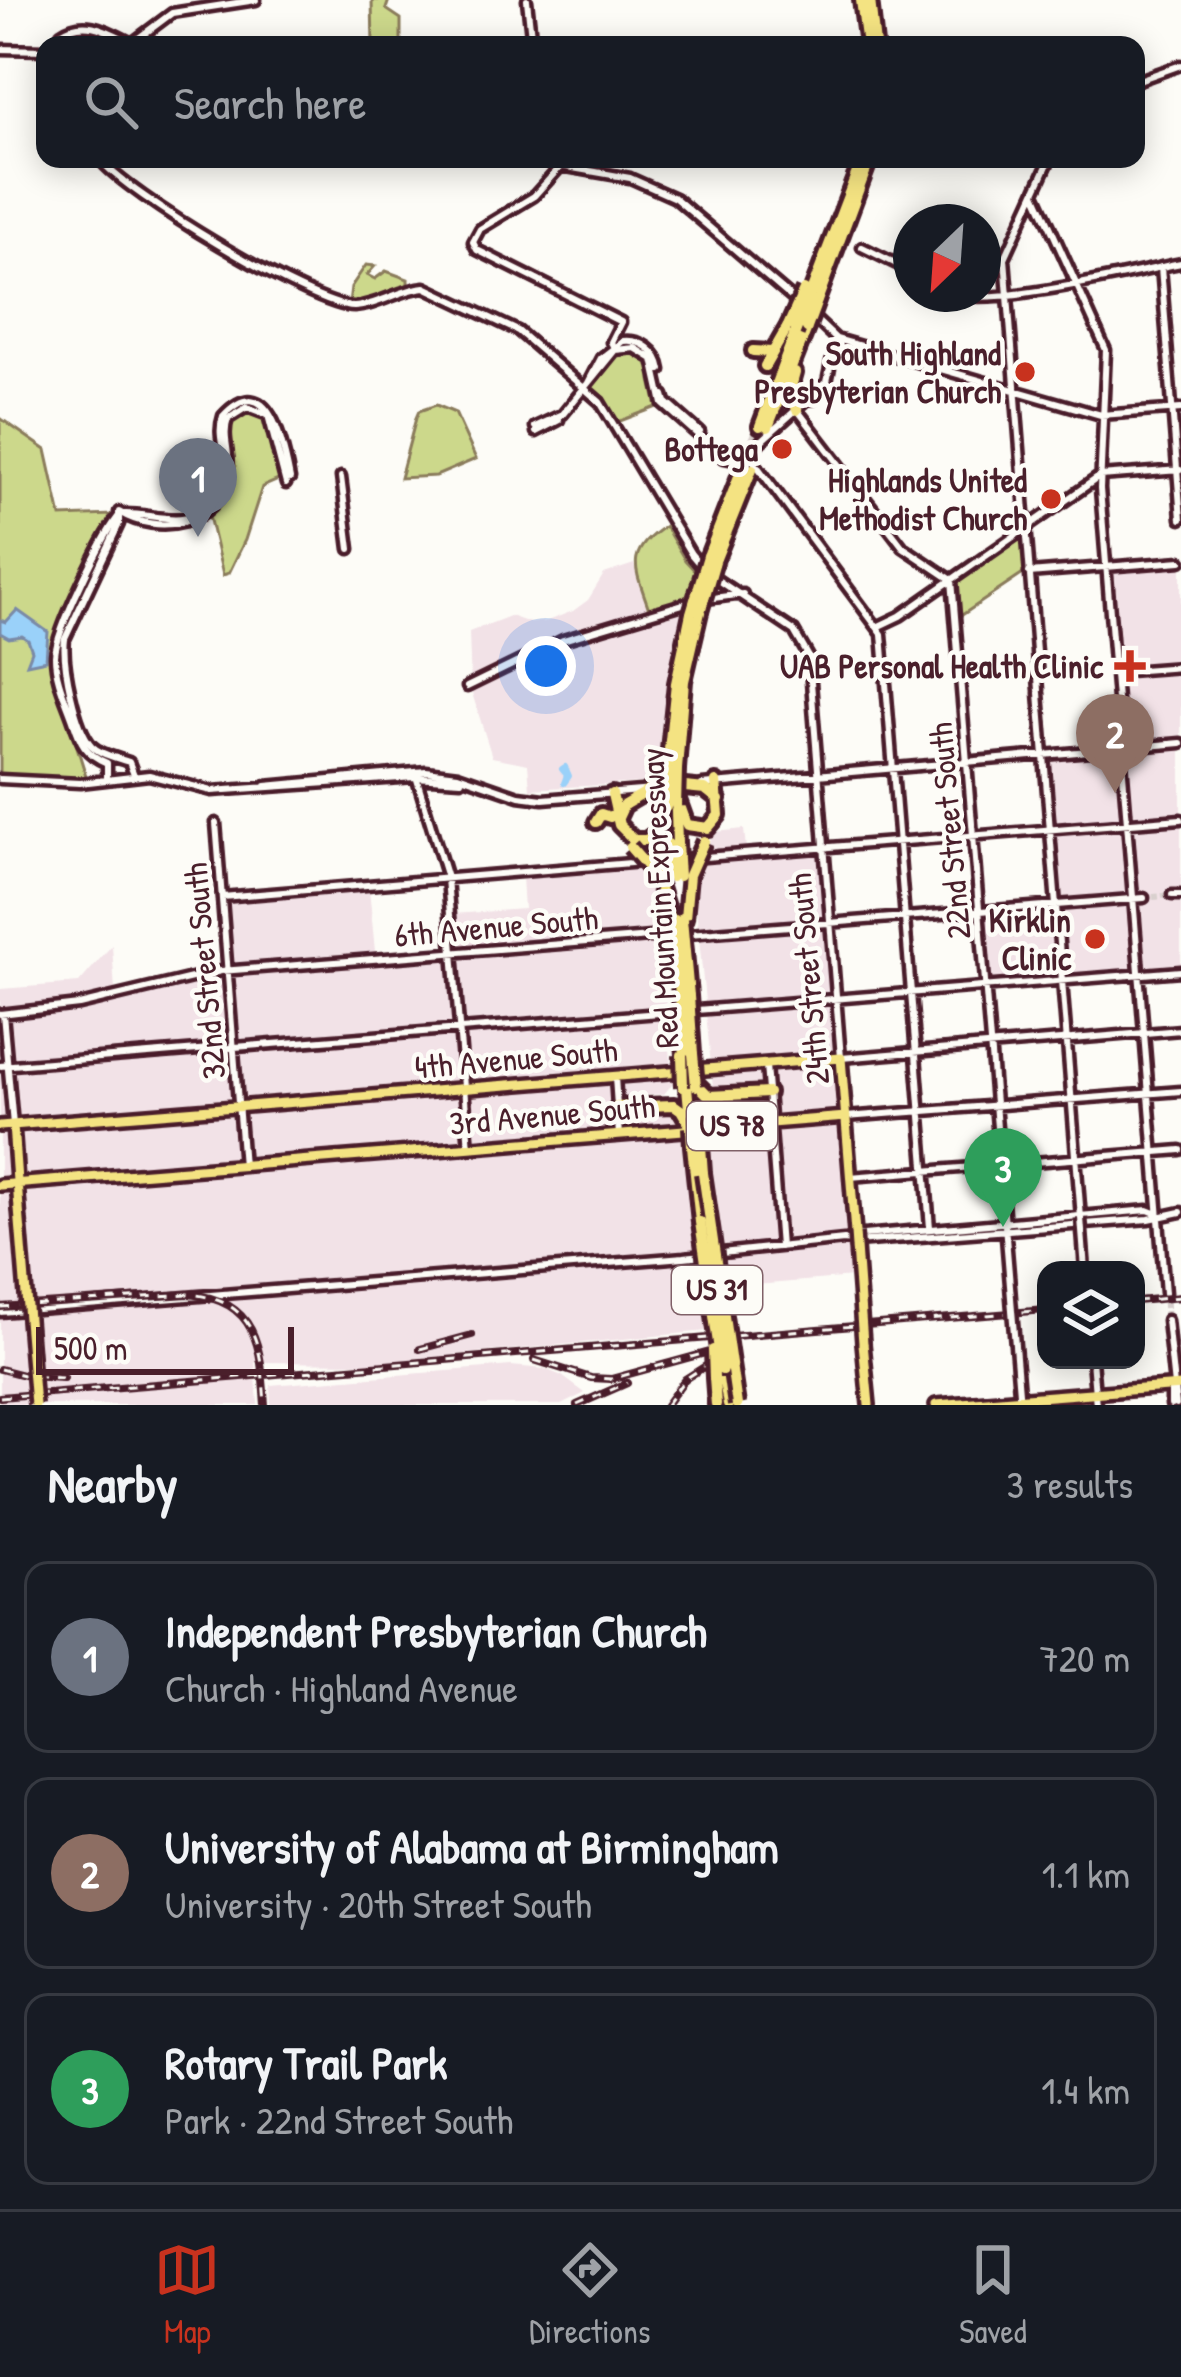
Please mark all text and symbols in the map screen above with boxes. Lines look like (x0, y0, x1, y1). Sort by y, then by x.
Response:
search box (36, 36, 1145, 168)
icon: search (78, 69, 144, 135)
text: Search here (174, 72, 366, 133)
north arrow (893, 204, 1001, 312)
place label: South Highland Presbyterian Church (754, 331, 1001, 415)
marker: South Highland Presbyterian Church (1012, 359, 1038, 385)
place label: Bottega (665, 427, 758, 473)
marker: Bottega (769, 436, 795, 462)
pin: 1 (159, 438, 237, 537)
place label: Highlands United Methodist Church (819, 458, 1027, 540)
marker: Highlands United Methodist Church (1038, 486, 1064, 512)
your location (516, 636, 576, 696)
place label: UAB Personal Health Clinic (780, 644, 1104, 688)
marker: UAB Personal Health Clinic (1114, 650, 1146, 682)
pin: 2 (1076, 694, 1154, 793)
street label: 22nd Street South (918, 721, 980, 941)
street label: Red Mountain Expressway (629, 747, 690, 1049)
street label: 32nd Street South (173, 861, 235, 1081)
street label: 24th Street South (777, 871, 839, 1086)
street label: 6th Avenue South (392, 895, 600, 957)
place label: Kirklin Clinic (989, 898, 1072, 980)
marker: Kirklin Clinic (1082, 926, 1108, 952)
street label: 4th Avenue South (413, 1027, 619, 1089)
street label: 3rd Avenue South (447, 1083, 657, 1145)
road number: US 78 (687, 1102, 777, 1150)
pin: 3 (964, 1128, 1042, 1227)
map controls (1037, 1261, 1145, 1369)
button: layers (1037, 1261, 1145, 1369)
road number: US 31 (672, 1266, 762, 1314)
scale bar (36, 1321, 294, 1374)
text: 500 m (54, 1326, 128, 1370)
text: Nearby (48, 1449, 178, 1518)
text: 3 results (1007, 1457, 1133, 1510)
text: Independent Presbyterian Church (165, 1600, 707, 1661)
text: 1 (83, 1631, 97, 1684)
text: 720 m (1039, 1631, 1130, 1684)
text: Church · Highland Avenue (165, 1661, 518, 1714)
text: University of Alabama at Birmingham (165, 1816, 779, 1877)
text: 2 (81, 1847, 99, 1900)
text: 1.1 km (1042, 1847, 1130, 1900)
text: University · 20th Street South (165, 1877, 592, 1930)
text: Rotary Trail Park (165, 2032, 447, 2093)
text: 3 (81, 2063, 99, 2116)
text: 1.4 km (1041, 2063, 1130, 2116)
text: Park · 22nd Street South (165, 2093, 513, 2146)
tab: Map (154, 2237, 220, 2353)
tab: Directions (529, 2237, 651, 2353)
tab: Saved (959, 2237, 1027, 2353)

